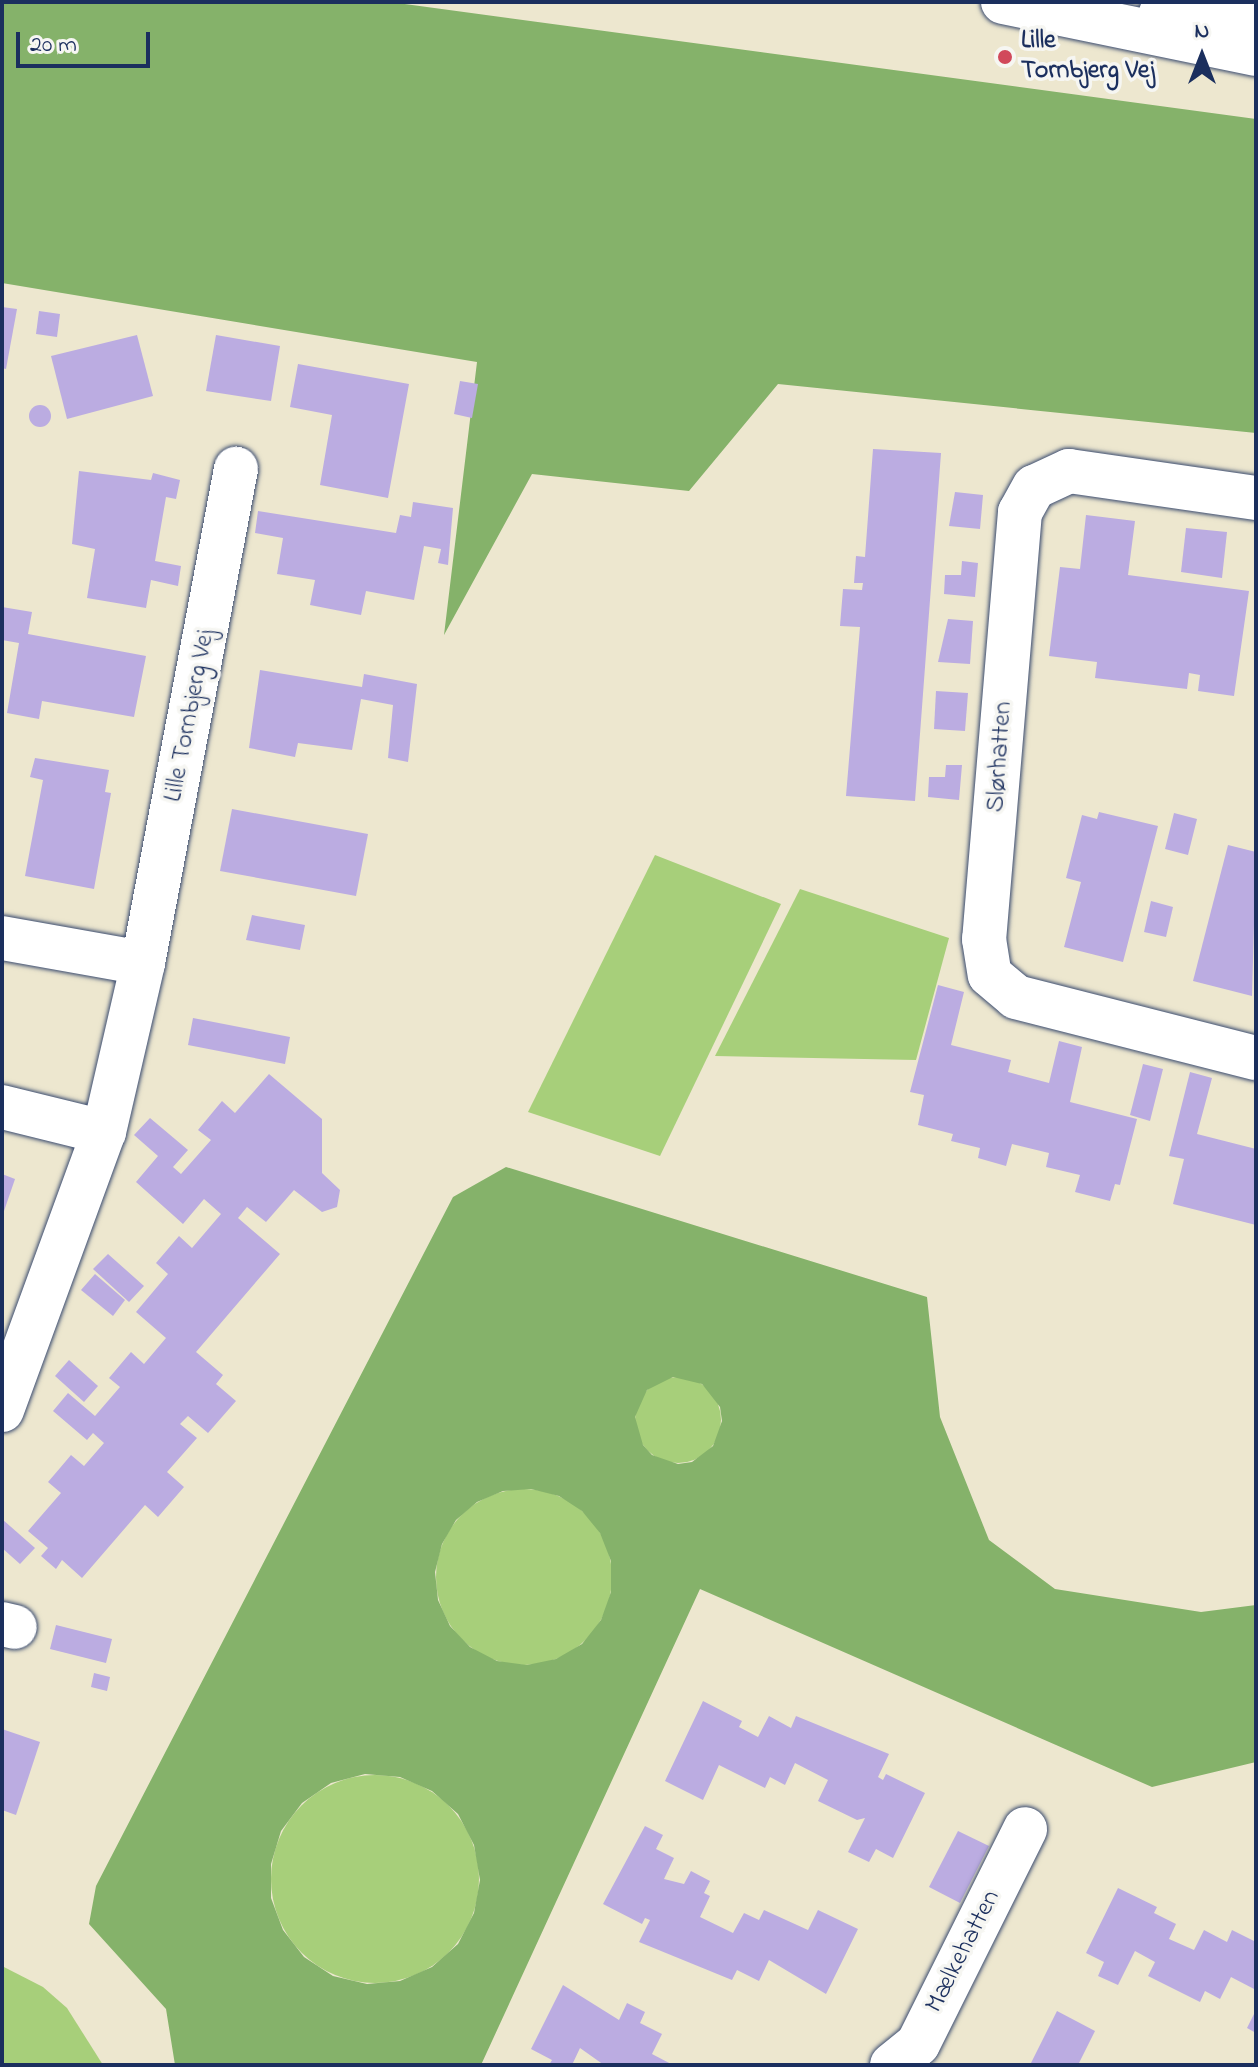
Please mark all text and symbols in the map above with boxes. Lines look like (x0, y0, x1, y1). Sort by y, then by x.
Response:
scale bar (20, 16, 154, 66)
north arrow (1162, 16, 1242, 96)
text: N (1195, 16, 1209, 48)
place label: Lille Tornbjerg Vej (1021, 26, 1155, 88)
text: 20 m (30, 28, 77, 63)
marker: Lille Tornbjerg Vej (996, 48, 1014, 66)
street label: Lille Tornbjerg Vej (159, 627, 223, 805)
street label: Slørhatten (982, 701, 1020, 813)
street label: Mælkehatten (920, 1885, 1008, 2019)

